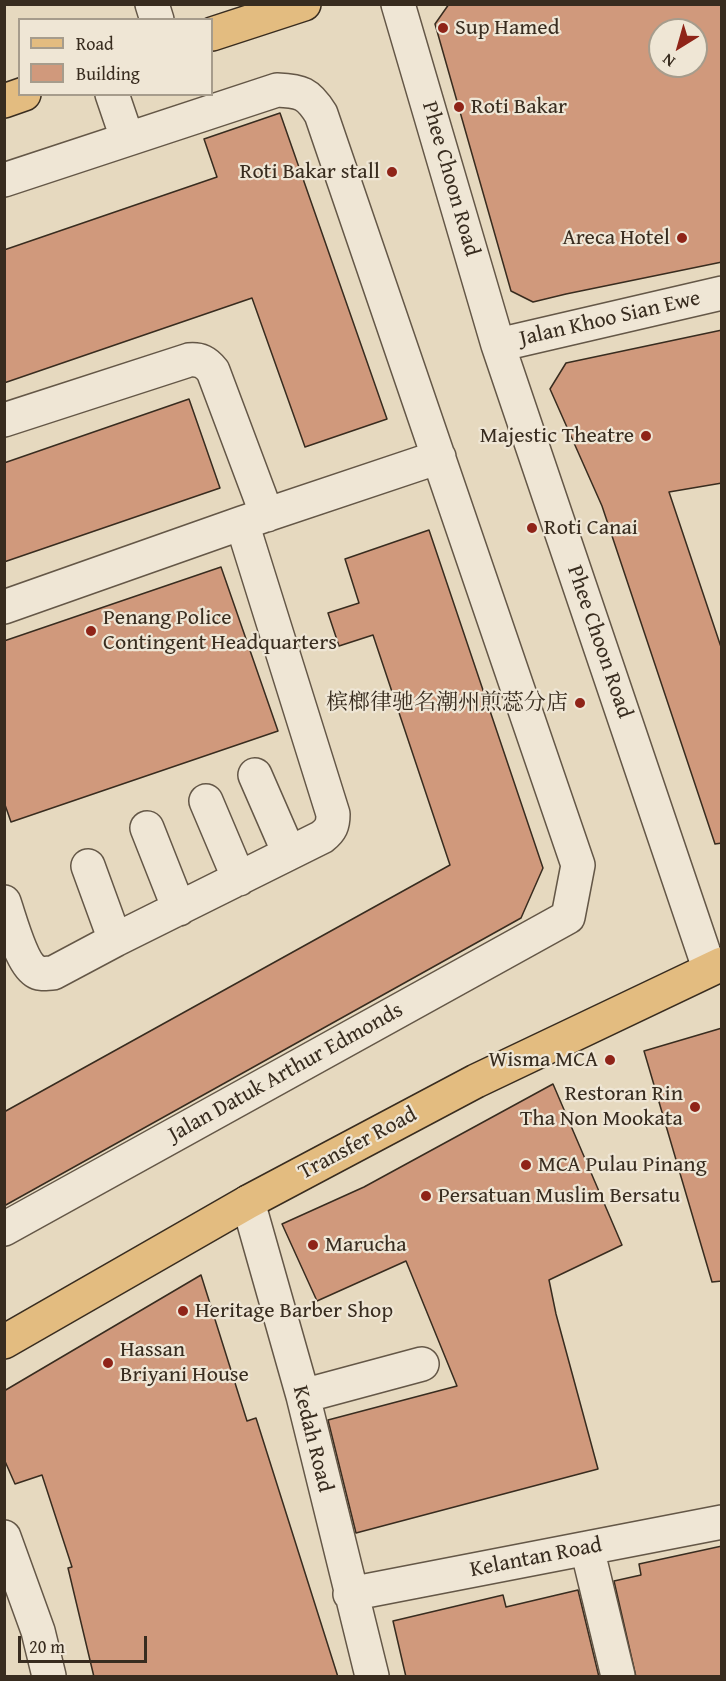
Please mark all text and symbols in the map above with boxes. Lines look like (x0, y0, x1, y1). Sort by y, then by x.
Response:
place label: Sup Hamed (455, 15, 559, 41)
legend (18, 18, 213, 96)
north arrow (648, 18, 708, 78)
marker: Sup Hamed (436, 21, 450, 35)
text: Road (76, 30, 114, 57)
text: N (657, 48, 680, 74)
text: Building (76, 60, 140, 87)
place label: Roti Bakar (471, 94, 567, 120)
street label: Phee Choon Road (415, 99, 485, 259)
marker: Roti Bakar (452, 100, 466, 114)
place label: Roti Bakar stall (240, 159, 380, 185)
marker: Roti Bakar stall (385, 165, 399, 179)
place label: Areca Hotel (563, 225, 670, 251)
marker: Areca Hotel (675, 231, 689, 245)
street label: Jalan Khoo Sian Ewe (517, 285, 703, 353)
place label: Majestic Theatre (480, 423, 634, 449)
marker: Majestic Theatre (639, 429, 653, 443)
place label: Roti Canai (544, 515, 638, 541)
marker: Roti Canai (525, 521, 539, 535)
street label: Phee Choon Road (561, 562, 637, 722)
place label: Penang Police Contingent Headquarters (103, 605, 337, 656)
marker: Penang Police Contingent Headquarters (84, 624, 98, 638)
place label: 槟榔律驰名潮州煎蕊分店 (326, 690, 568, 716)
marker: 槟榔律驰名潮州煎蕊分店 (573, 696, 587, 710)
street label: Jalan Datuk Arthur Edmonds (164, 998, 408, 1148)
place label: Wisma MCA (488, 1047, 598, 1073)
marker: Wisma MCA (603, 1053, 617, 1067)
place label: Restoran Rin Tha Non Mookata (520, 1081, 683, 1132)
marker: Restoran Rin Tha Non Mookata (688, 1100, 702, 1114)
street label: Transfer Road (294, 1102, 422, 1186)
place label: MCA Pulau Pinang (538, 1152, 707, 1178)
marker: MCA Pulau Pinang (519, 1158, 533, 1172)
place label: Persatuan Muslim Bersatu (438, 1183, 680, 1209)
marker: Persatuan Muslim Bersatu (419, 1189, 433, 1203)
place label: Marucha (325, 1232, 407, 1258)
marker: Marucha (306, 1238, 320, 1252)
place label: Heritage Barber Shop (195, 1298, 393, 1324)
marker: Heritage Barber Shop (176, 1304, 190, 1318)
place label: Hassan Briyani House (120, 1337, 249, 1388)
marker: Hassan Briyani House (101, 1356, 115, 1370)
street label: Kedah Road (286, 1383, 338, 1495)
street label: Kelantan Road (468, 1532, 604, 1584)
scale bar (21, 1624, 150, 1662)
text: 20 m (29, 1633, 65, 1660)

